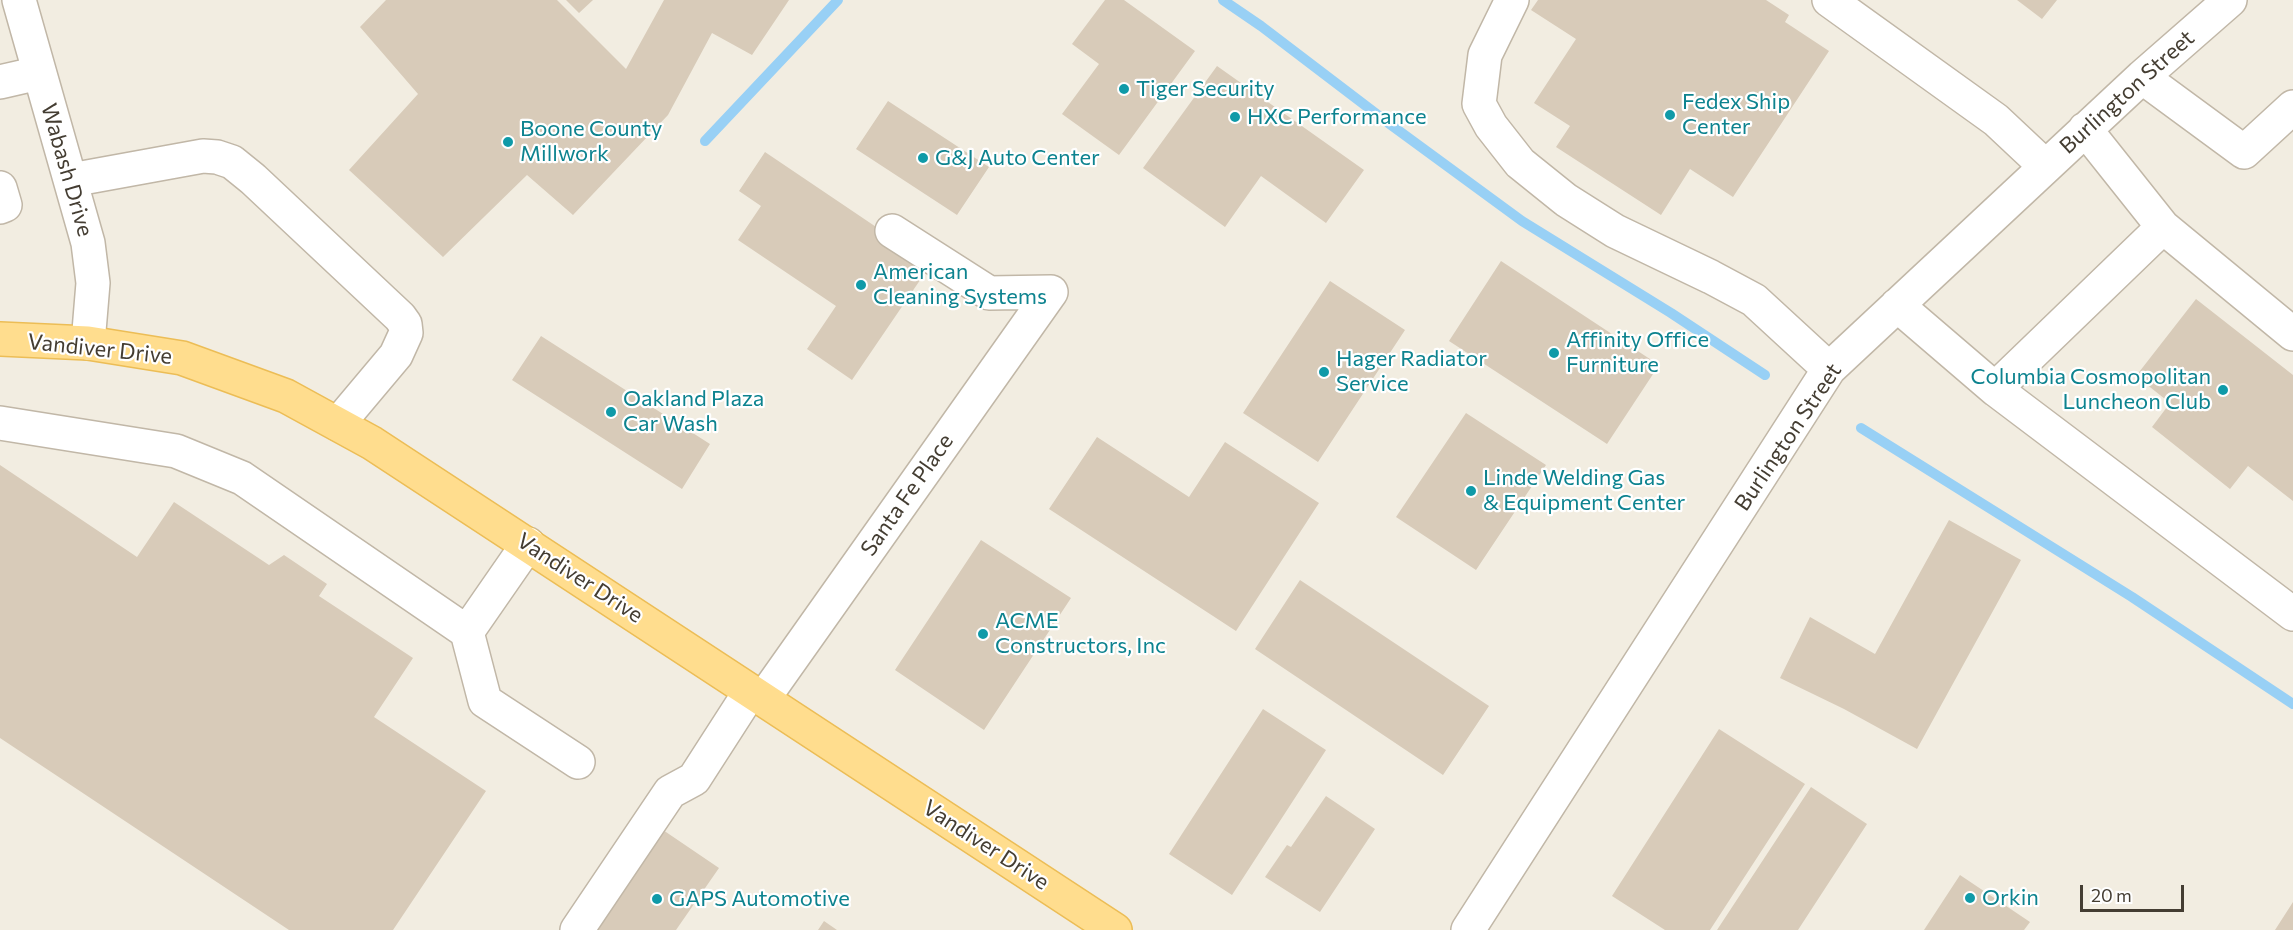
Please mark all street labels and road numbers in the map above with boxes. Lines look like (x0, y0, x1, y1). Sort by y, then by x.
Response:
street label: Burlington Street (2054, 25, 2200, 159)
street label: Wabash Drive (35, 100, 99, 240)
street label: Vandiver Drive (26, 328, 174, 370)
street label: Burlington Street (1729, 358, 1847, 516)
street label: Santa Fe Place (855, 429, 959, 561)
street label: Vandiver Drive (512, 527, 648, 629)
street label: Vandiver Drive (918, 794, 1054, 896)

